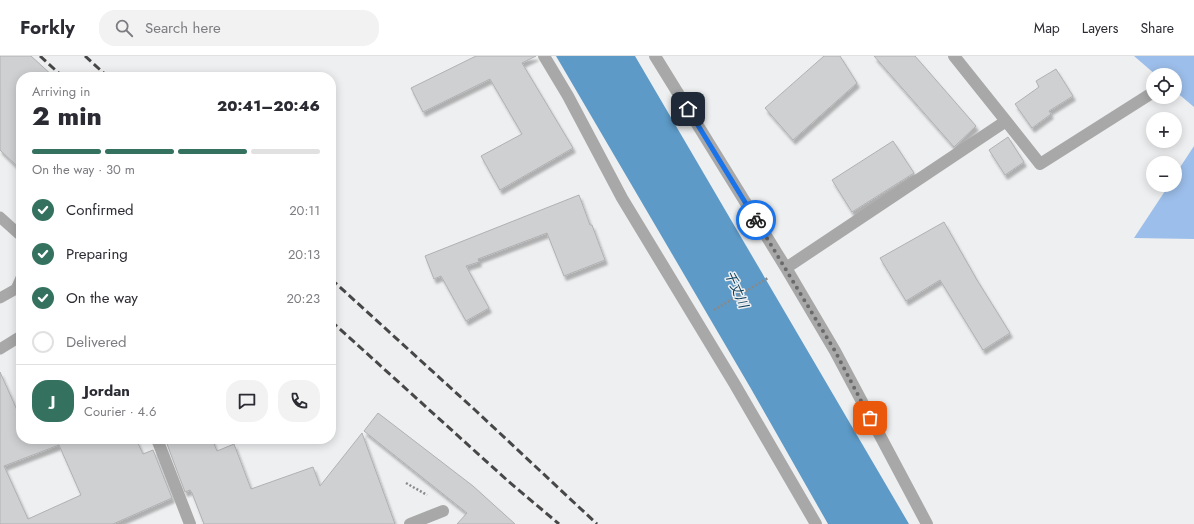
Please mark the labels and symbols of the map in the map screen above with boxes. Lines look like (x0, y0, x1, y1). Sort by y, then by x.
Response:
pin (671, 92, 705, 126)
courier (736, 200, 776, 240)
water label: 千丈川 (720, 268, 754, 313)
pin (853, 401, 887, 435)

